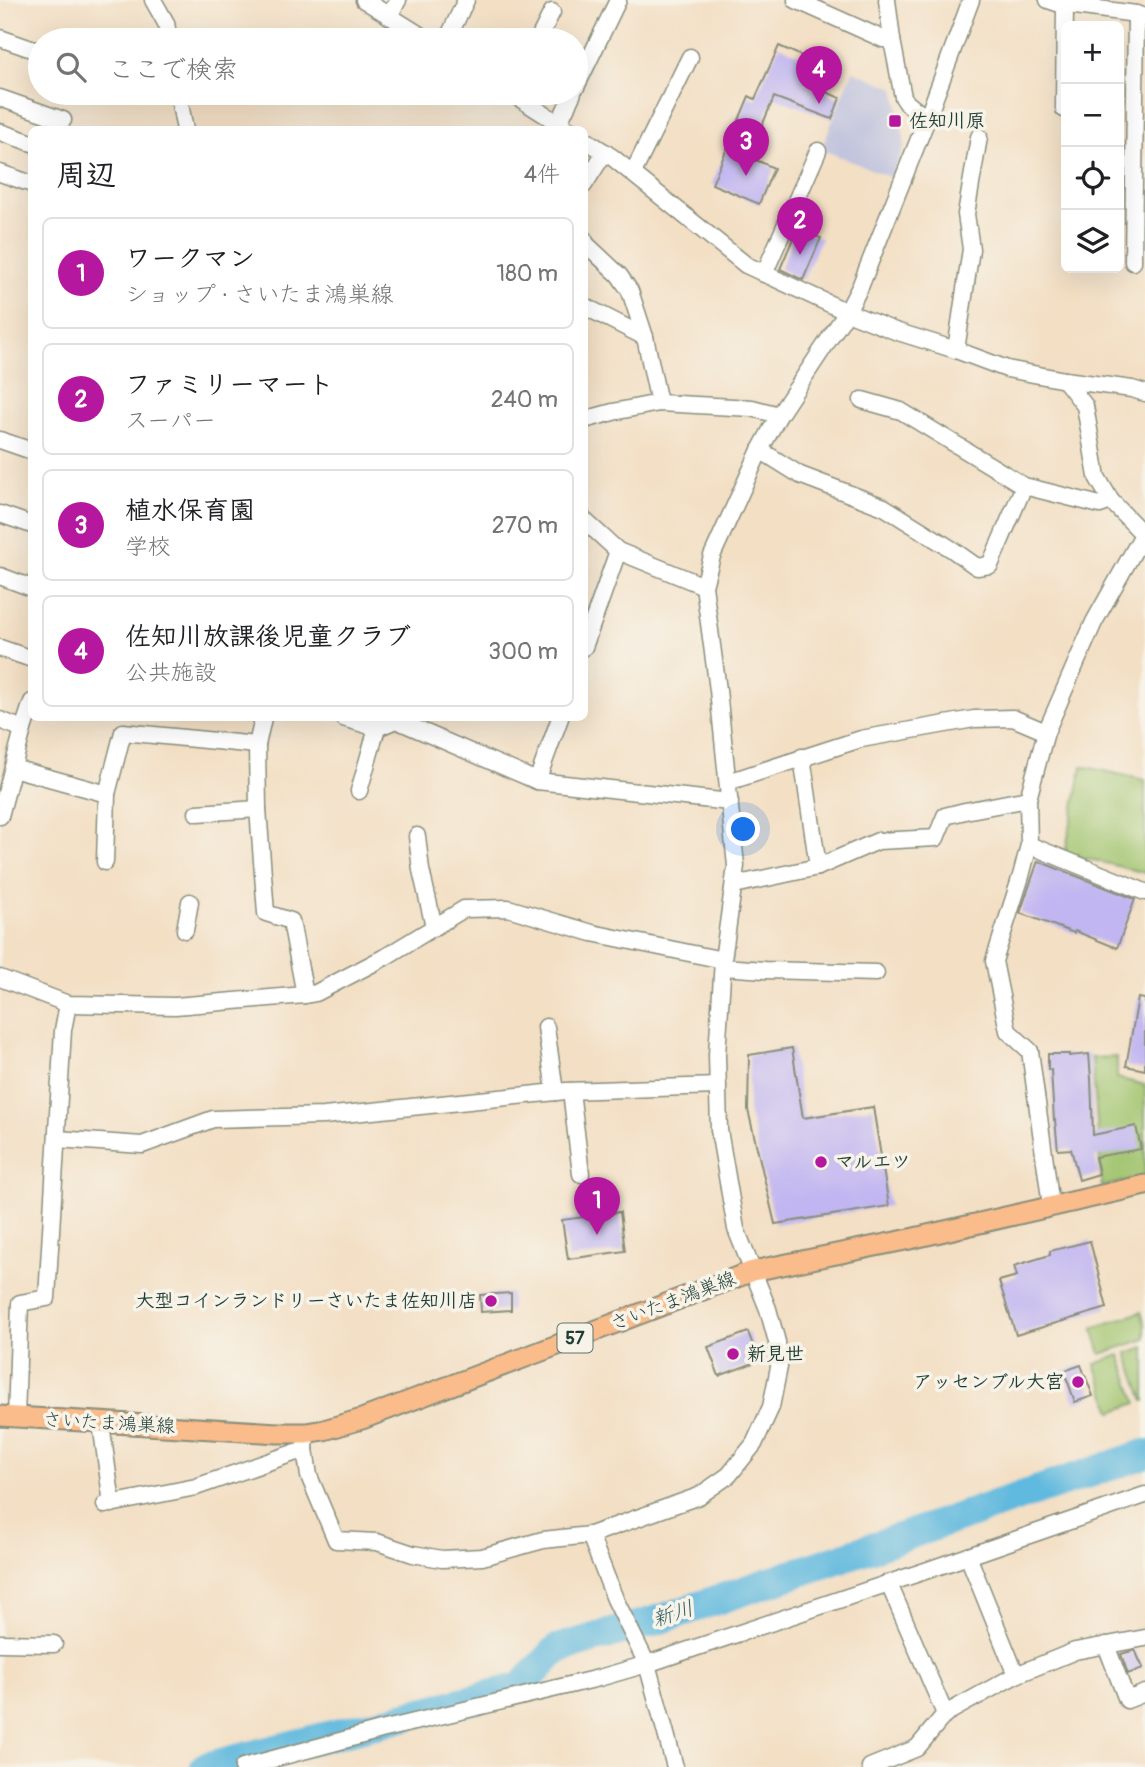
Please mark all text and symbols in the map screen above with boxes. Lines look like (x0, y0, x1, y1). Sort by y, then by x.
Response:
map controls (1061, 21, 1124, 273)
button: + (1061, 21, 1124, 84)
search box (28, 28, 588, 105)
pin: 4 (796, 46, 842, 104)
icon: search (52, 48, 90, 86)
text: ここで検索 (108, 54, 238, 86)
button: − (1061, 84, 1124, 147)
place label: 佐知川原 (909, 109, 985, 133)
marker: 佐知川原 (887, 113, 903, 129)
pin: 3 (723, 118, 769, 176)
button: locate (1061, 147, 1124, 210)
text: 周辺 (56, 157, 116, 194)
text: 4件 (524, 160, 560, 189)
pin: 2 (777, 197, 823, 255)
button: layers (1061, 210, 1124, 273)
text: ワークマン (125, 243, 255, 275)
text: 1 (77, 259, 86, 288)
text: 180 m (496, 259, 558, 288)
text: ショップ · さいたま鴻巣線 (125, 280, 394, 309)
text: ファミリーマート (125, 369, 334, 401)
text: 2 (75, 385, 87, 414)
text: 240 m (491, 385, 558, 414)
text: スーパー (125, 406, 216, 435)
text: 植水保育園 (125, 495, 255, 527)
text: 3 (75, 511, 87, 540)
text: 270 m (492, 511, 558, 540)
text: 学校 (125, 532, 171, 561)
text: 佐知川放課後児童クラブ (125, 621, 411, 653)
text: 4 (74, 637, 88, 666)
text: 300 m (488, 637, 558, 666)
text: 公共施設 (125, 658, 217, 687)
your location (726, 812, 760, 846)
place label: マルエツ (835, 1150, 911, 1174)
marker: マルエツ (813, 1154, 829, 1170)
pin: 1 (574, 1177, 620, 1235)
street label: さいたま鴻巣線 (607, 1266, 739, 1336)
place label: 大型コインランドリーさいたま佐知川店 (135, 1289, 477, 1313)
marker: 大型コインランドリーさいたま佐知川店 (483, 1293, 499, 1309)
road number: 57 (558, 1324, 592, 1352)
place label: 新見世 (747, 1342, 804, 1366)
marker: 新見世 (725, 1346, 741, 1362)
place label: アッセンブル大宮 (913, 1370, 1064, 1394)
marker: アッセンブル大宮 (1070, 1374, 1086, 1390)
street label: さいたま鴻巣線 (42, 1408, 176, 1438)
water label: 新川 (649, 1595, 697, 1633)

